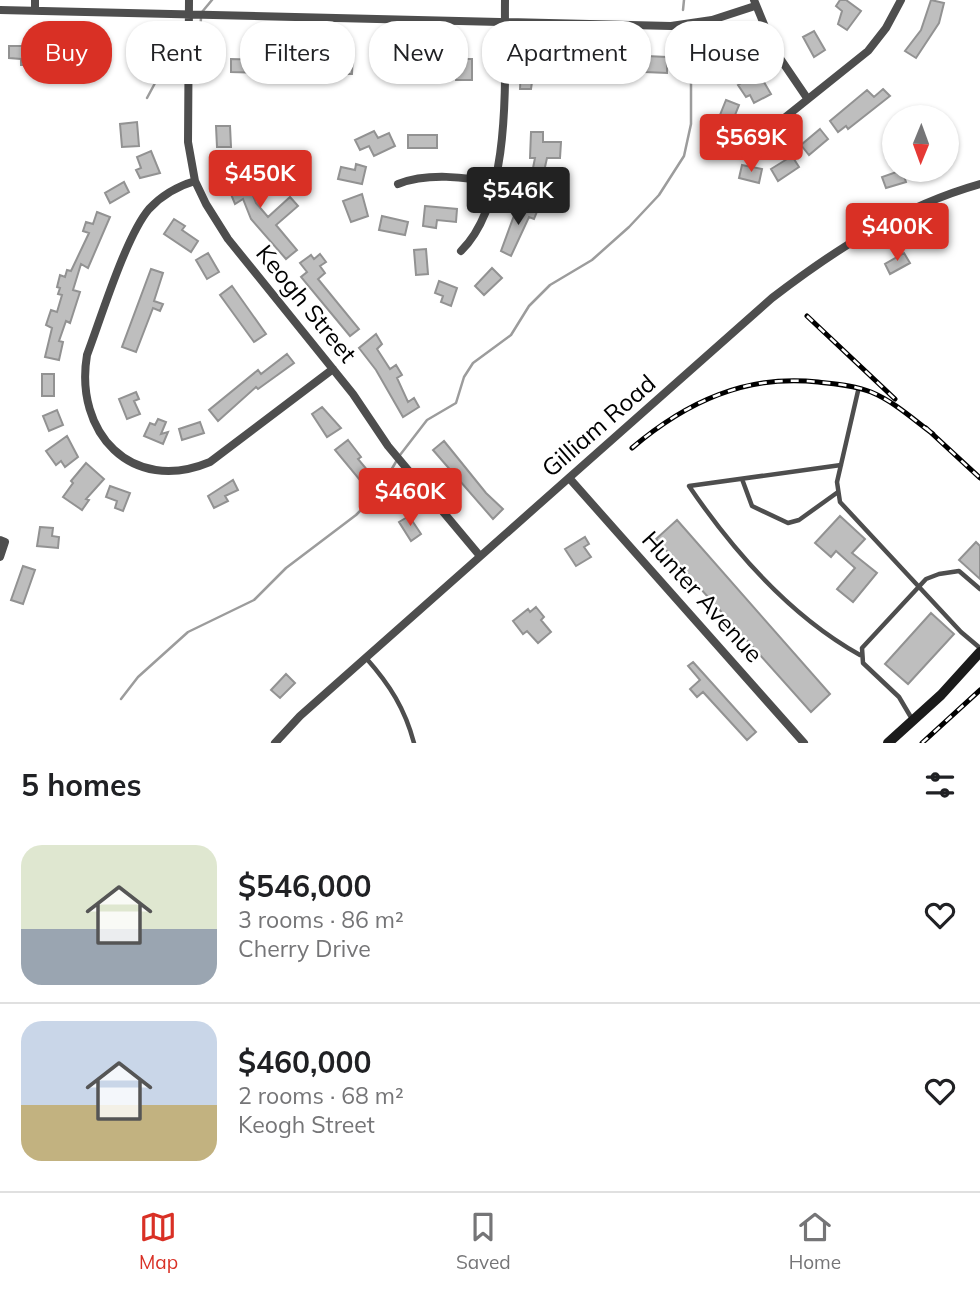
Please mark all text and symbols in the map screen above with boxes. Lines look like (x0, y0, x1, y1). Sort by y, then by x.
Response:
chip: Buy (21, 21, 112, 84)
chip: Rent (126, 21, 226, 84)
chip: Filters (240, 21, 355, 84)
chip: New (369, 21, 468, 84)
chip: Apartment (482, 21, 651, 84)
chip: House (665, 21, 784, 84)
north arrow (882, 105, 959, 182)
map controls (882, 105, 959, 182)
pin: $569K (702, 114, 800, 174)
text: $569K (716, 122, 786, 151)
pin: $450K (211, 150, 309, 210)
text: $450K (225, 158, 295, 187)
pin: $546K (469, 168, 567, 227)
text: $546K (483, 175, 553, 204)
pin: $400K (848, 204, 946, 263)
text: $400K (862, 211, 932, 240)
street label: Keogh Street (250, 238, 363, 368)
street label: Gilliam Road (535, 368, 661, 483)
pin: $460K (361, 468, 459, 528)
text: $460K (375, 476, 445, 505)
street label: Hunter Avenue (636, 525, 770, 668)
text: 5 homes (21, 766, 142, 804)
icon: filters (921, 766, 959, 804)
text: $546,000 (238, 867, 371, 905)
icon: home (77, 873, 161, 957)
icon: heart (921, 896, 959, 934)
text: 3 rooms · 86 m² (238, 905, 404, 934)
text: Cherry Drive (238, 934, 371, 963)
text: $460,000 (238, 1043, 371, 1081)
icon: home (77, 1049, 161, 1133)
icon: heart (921, 1072, 959, 1110)
text: 2 rooms · 68 m² (238, 1081, 404, 1110)
text: Keogh Street (238, 1110, 375, 1139)
tab: Map (139, 1208, 178, 1274)
tab: Saved (456, 1208, 511, 1274)
tab: Home (789, 1208, 841, 1274)

